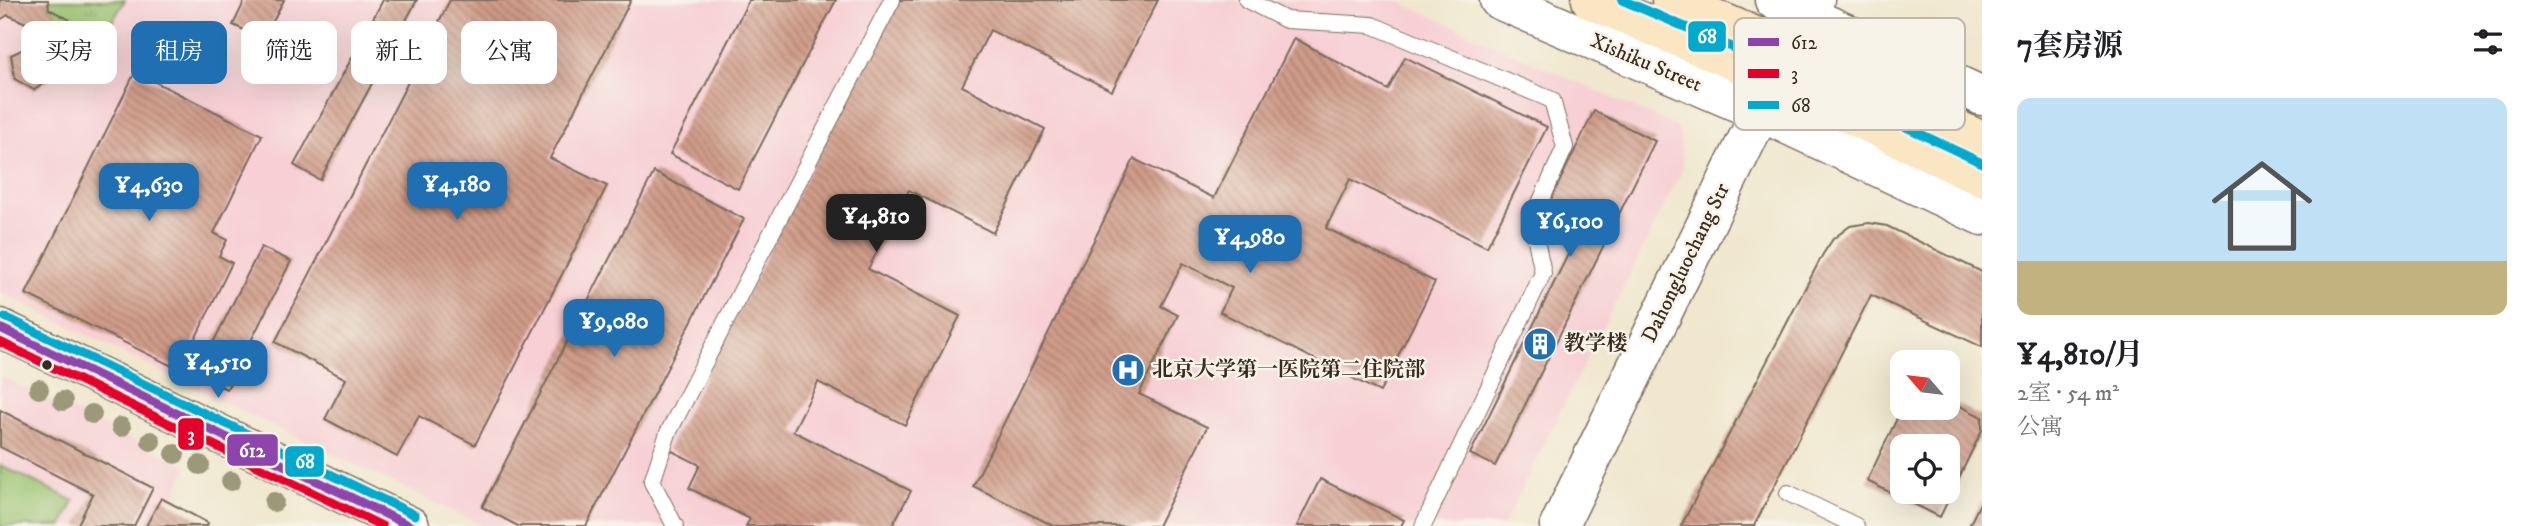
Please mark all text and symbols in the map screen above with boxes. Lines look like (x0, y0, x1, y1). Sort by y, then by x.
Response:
legend (1734, 18, 1965, 130)
line badge: 68 (1687, 20, 1727, 53)
chip: 买房 (21, 21, 117, 84)
chip: 租房 (131, 21, 227, 84)
chip: 筛选 (241, 21, 337, 84)
chip: 新上 (351, 21, 447, 84)
chip: 公寓 (461, 21, 557, 84)
icon: filters (2469, 23, 2507, 61)
text: 68 (1697, 26, 1717, 49)
street label: Xishiku Street (1586, 28, 1706, 98)
text: 7套房源 (2017, 28, 2123, 65)
text: 612 (1791, 32, 1818, 55)
text: 3 (1791, 63, 1798, 86)
text: 68 (1791, 95, 1810, 118)
icon: home (2199, 143, 2325, 269)
pin: ¥4,180 (400, 162, 514, 222)
pin: ¥4,630 (92, 164, 206, 223)
text: ¥4,180 (423, 170, 491, 199)
text: ¥4,630 (115, 171, 183, 200)
street label: Dahongluochang Str (1636, 179, 1736, 347)
pin: ¥4,810 (819, 194, 933, 254)
pin: ¥6,100 (1513, 200, 1627, 259)
text: ¥4,810 (842, 202, 910, 231)
text: ¥6,100 (1537, 207, 1603, 236)
pin: ¥4,980 (1193, 216, 1307, 275)
text: ¥4,980 (1215, 223, 1285, 252)
pin: ¥9,080 (557, 300, 671, 359)
text: ¥9,080 (579, 307, 649, 336)
building icon: 教学楼 (1521, 325, 1559, 363)
place label: 教学楼 (1564, 331, 1627, 357)
text: ¥4,810/月 (2017, 337, 2143, 374)
pin: ¥4,510 (161, 340, 275, 400)
text: ¥4,510 (184, 348, 252, 377)
north arrow (1890, 350, 1960, 420)
map controls (1890, 350, 1960, 504)
hospital icon: 北京大学第一医院第二住院部 (1109, 351, 1147, 389)
place label: 北京大学第一医院第二住院部 (1152, 357, 1425, 383)
unlabelled marker (40, 358, 54, 372)
text: 2室 · 54 m² (2017, 379, 2119, 408)
text: 公寓 (2017, 413, 2063, 442)
line badge: 3 (177, 417, 205, 451)
text: 3 (187, 424, 195, 447)
line badge: 612 (226, 433, 279, 467)
button: locate (1890, 434, 1960, 504)
text: 612 (239, 440, 266, 463)
line badge: 68 (284, 445, 325, 478)
text: 68 (295, 451, 315, 474)

